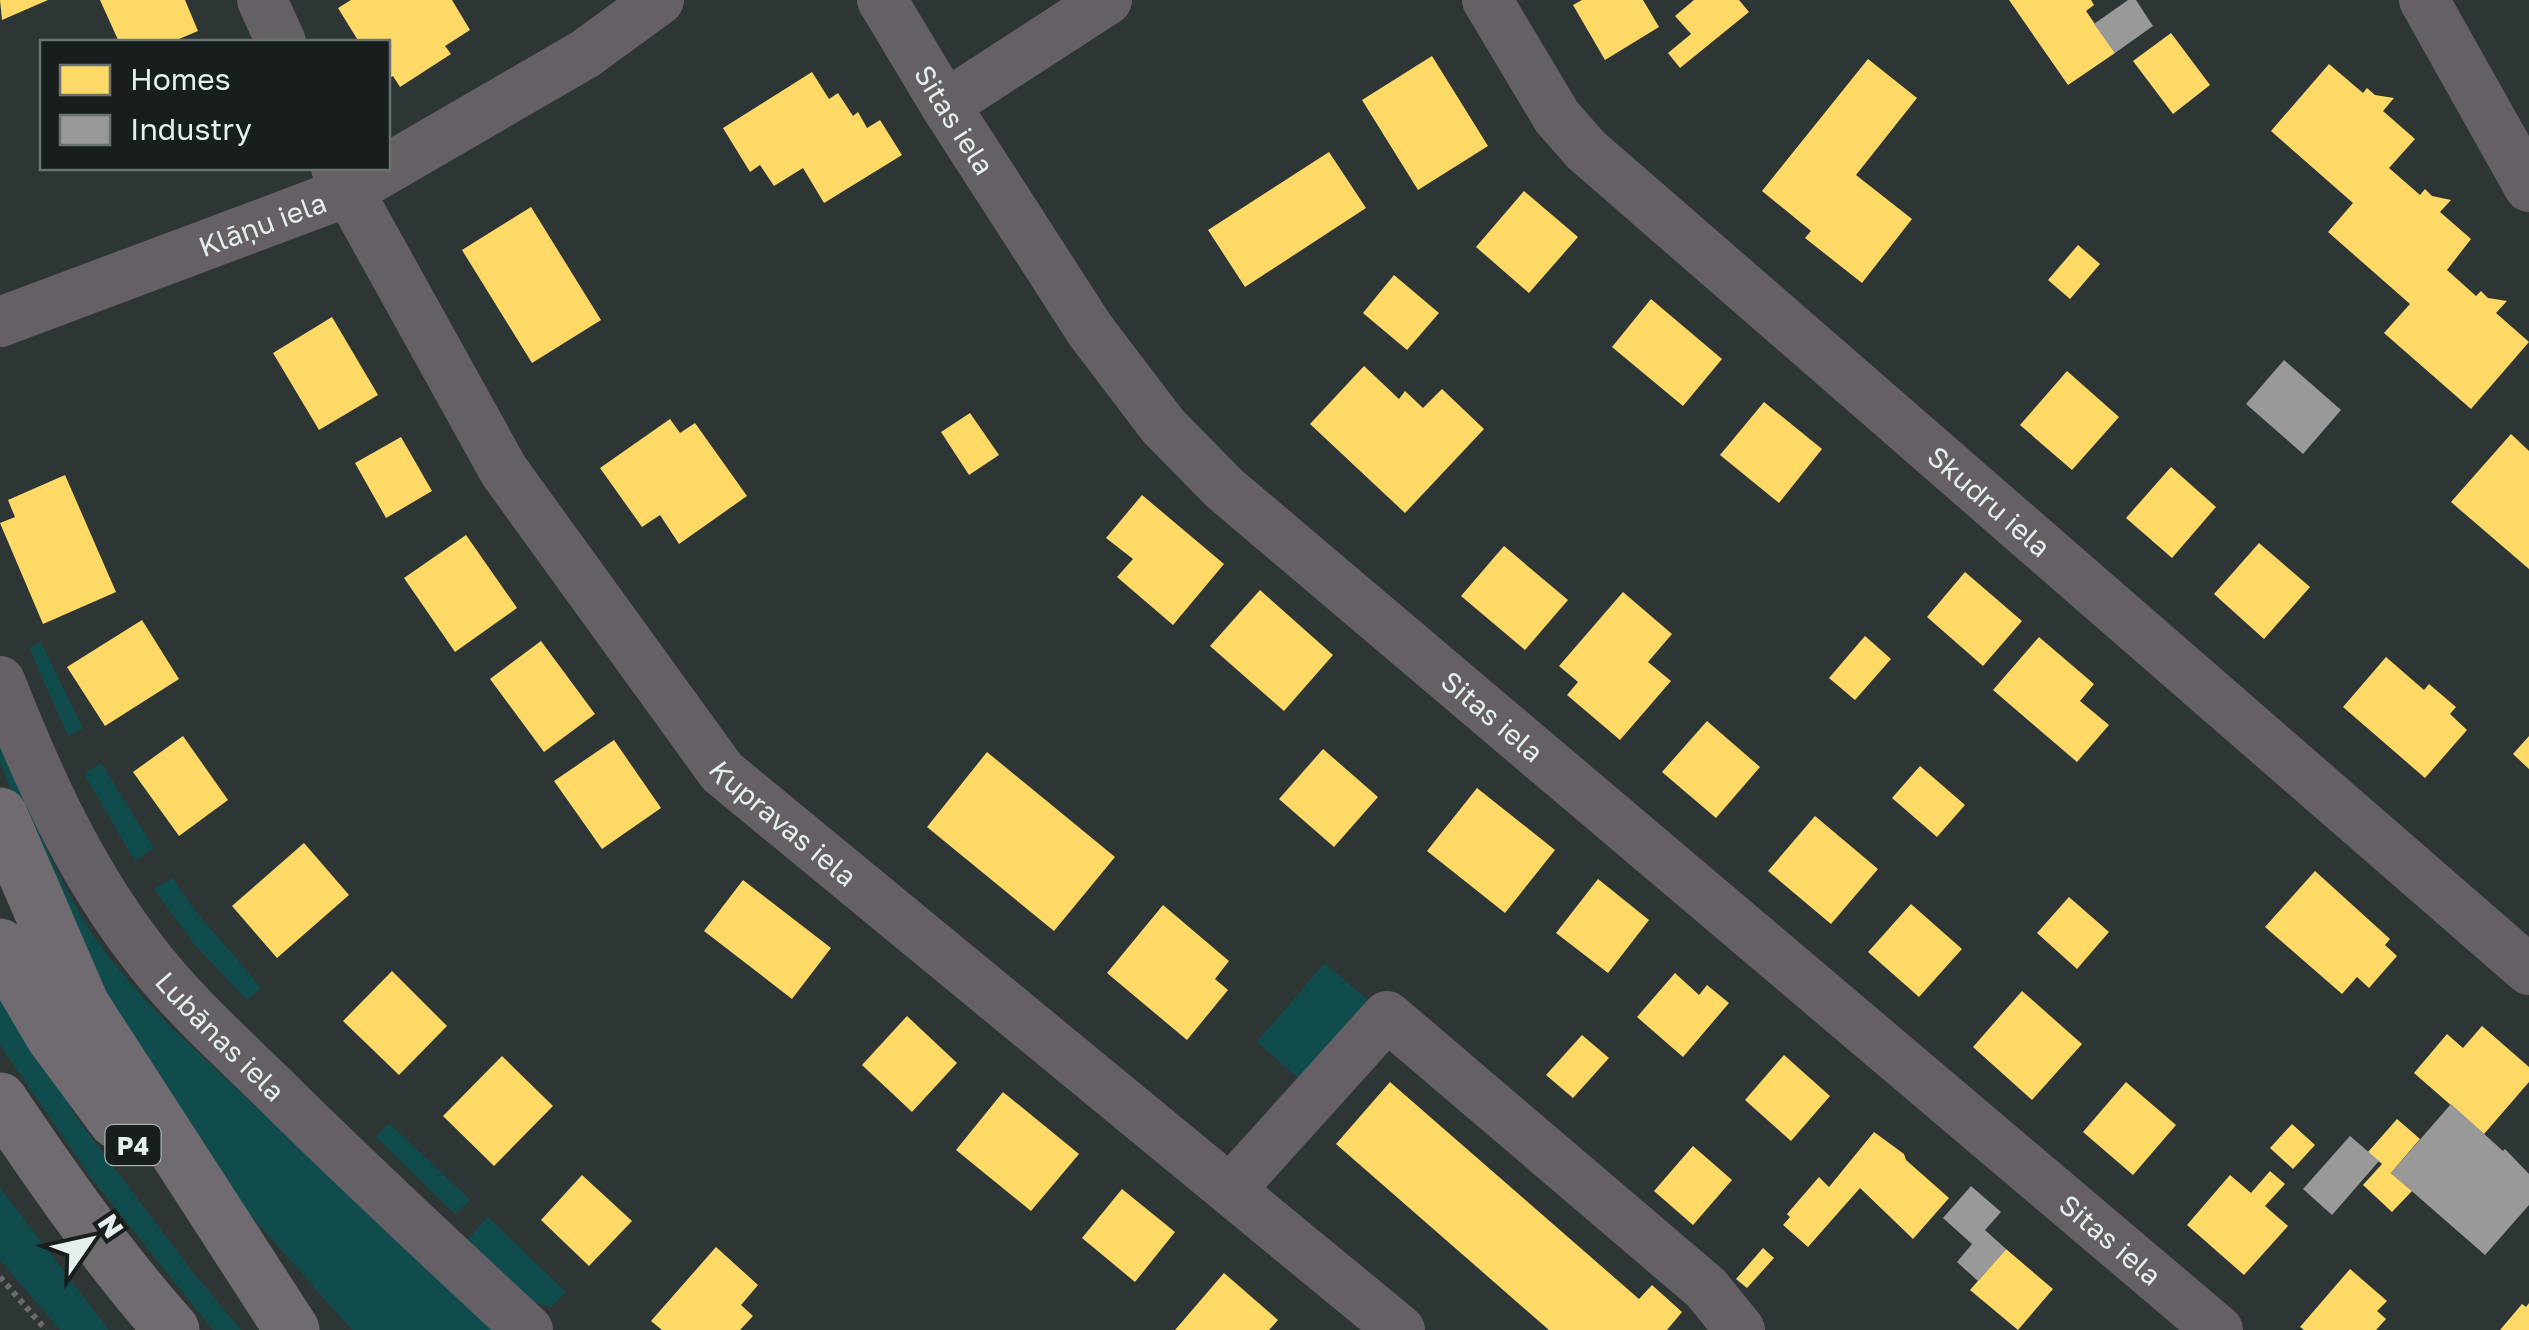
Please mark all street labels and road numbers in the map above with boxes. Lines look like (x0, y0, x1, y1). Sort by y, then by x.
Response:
street label: Sitas iela (908, 59, 1002, 180)
street label: Klāņu iela (194, 185, 331, 263)
street label: Skudru iela (1922, 439, 2057, 563)
street label: Sitas iela (1435, 663, 1550, 768)
street label: Kupravas iela (703, 754, 864, 893)
street label: Lubānas iela (149, 965, 292, 1107)
road number: P4 (106, 1125, 160, 1165)
street label: Sitas iela (2053, 1187, 2168, 1292)

